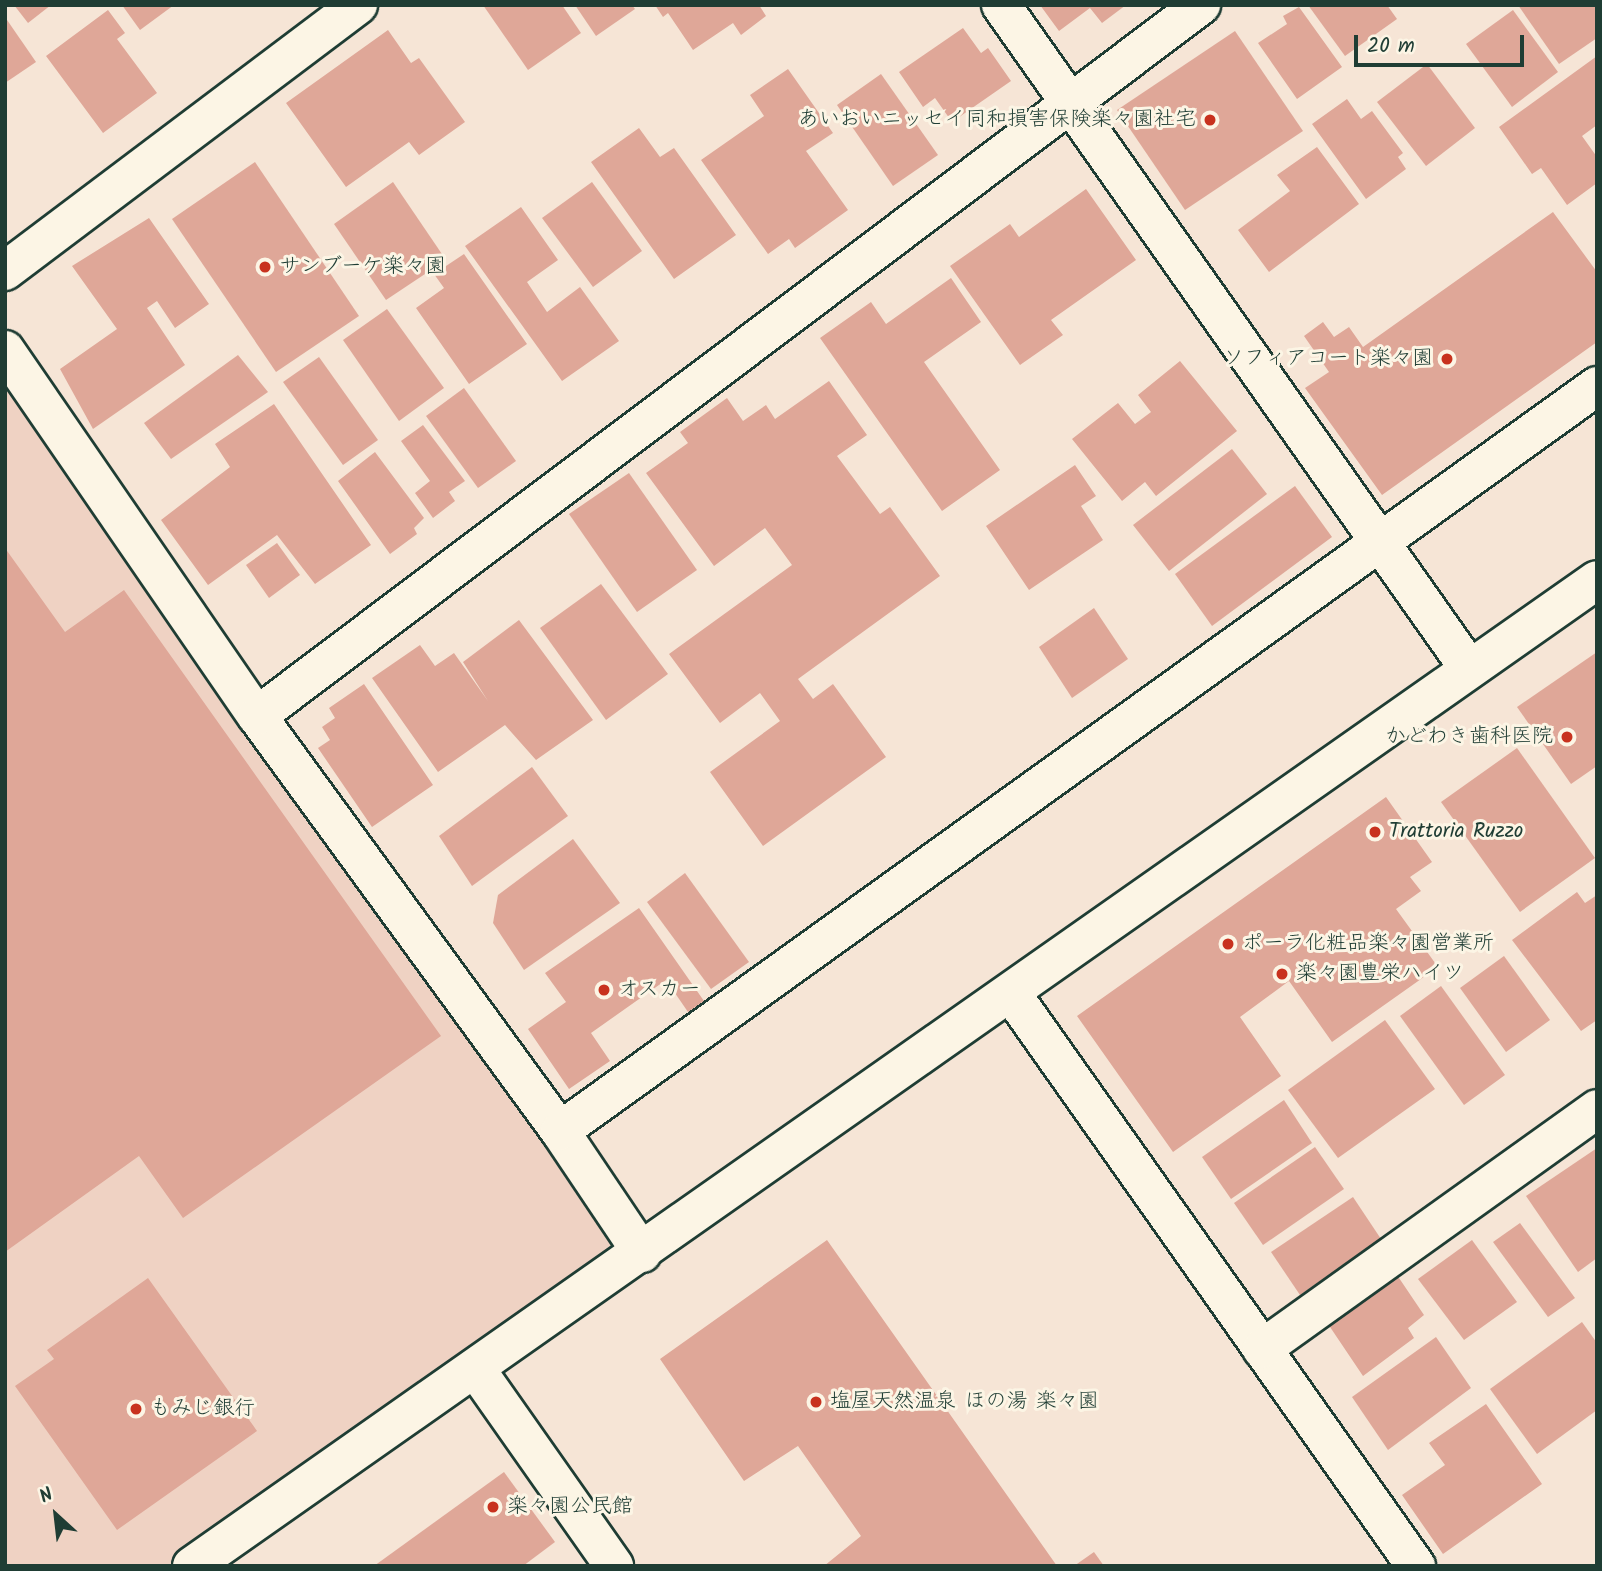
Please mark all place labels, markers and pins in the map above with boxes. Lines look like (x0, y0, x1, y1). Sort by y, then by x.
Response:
place label: あいおいニッセイ同和損害保険楽々園社宅 (797, 107, 1196, 133)
marker: あいおいニッセイ同和損害保険楽々園社宅 (1202, 112, 1218, 128)
place label: サンブーケ楽々園 (279, 254, 446, 280)
marker: サンブーケ楽々園 (257, 259, 273, 275)
place label: ソフィアコート楽々園 (1223, 346, 1433, 372)
marker: ソフィアコート楽々園 (1439, 351, 1455, 367)
place label: かどわき歯科医院 (1385, 724, 1553, 750)
marker: かどわき歯科医院 (1559, 729, 1575, 745)
place label: Trattoria Ruzzo (1389, 819, 1523, 845)
marker: Trattoria Ruzzo (1367, 824, 1383, 840)
place label: ポーラ化粧品楽々園営業所 (1242, 931, 1494, 957)
marker: ポーラ化粧品楽々園営業所 (1220, 936, 1236, 952)
place label: 楽々園豊栄ハイツ (1296, 961, 1464, 987)
marker: 楽々園豊栄ハイツ (1274, 966, 1290, 982)
place label: オスカー (618, 977, 702, 1003)
marker: オスカー (596, 982, 612, 998)
place label: 塩屋天然温泉 ほの湯 楽々園 (830, 1389, 1099, 1415)
marker: 塩屋天然温泉 ほの湯 楽々園 (808, 1394, 824, 1410)
place label: もみじ銀行 (150, 1396, 255, 1422)
marker: もみじ銀行 (128, 1401, 144, 1417)
place label: 楽々園公民館 (507, 1494, 633, 1520)
marker: 楽々園公民館 (485, 1499, 501, 1515)

